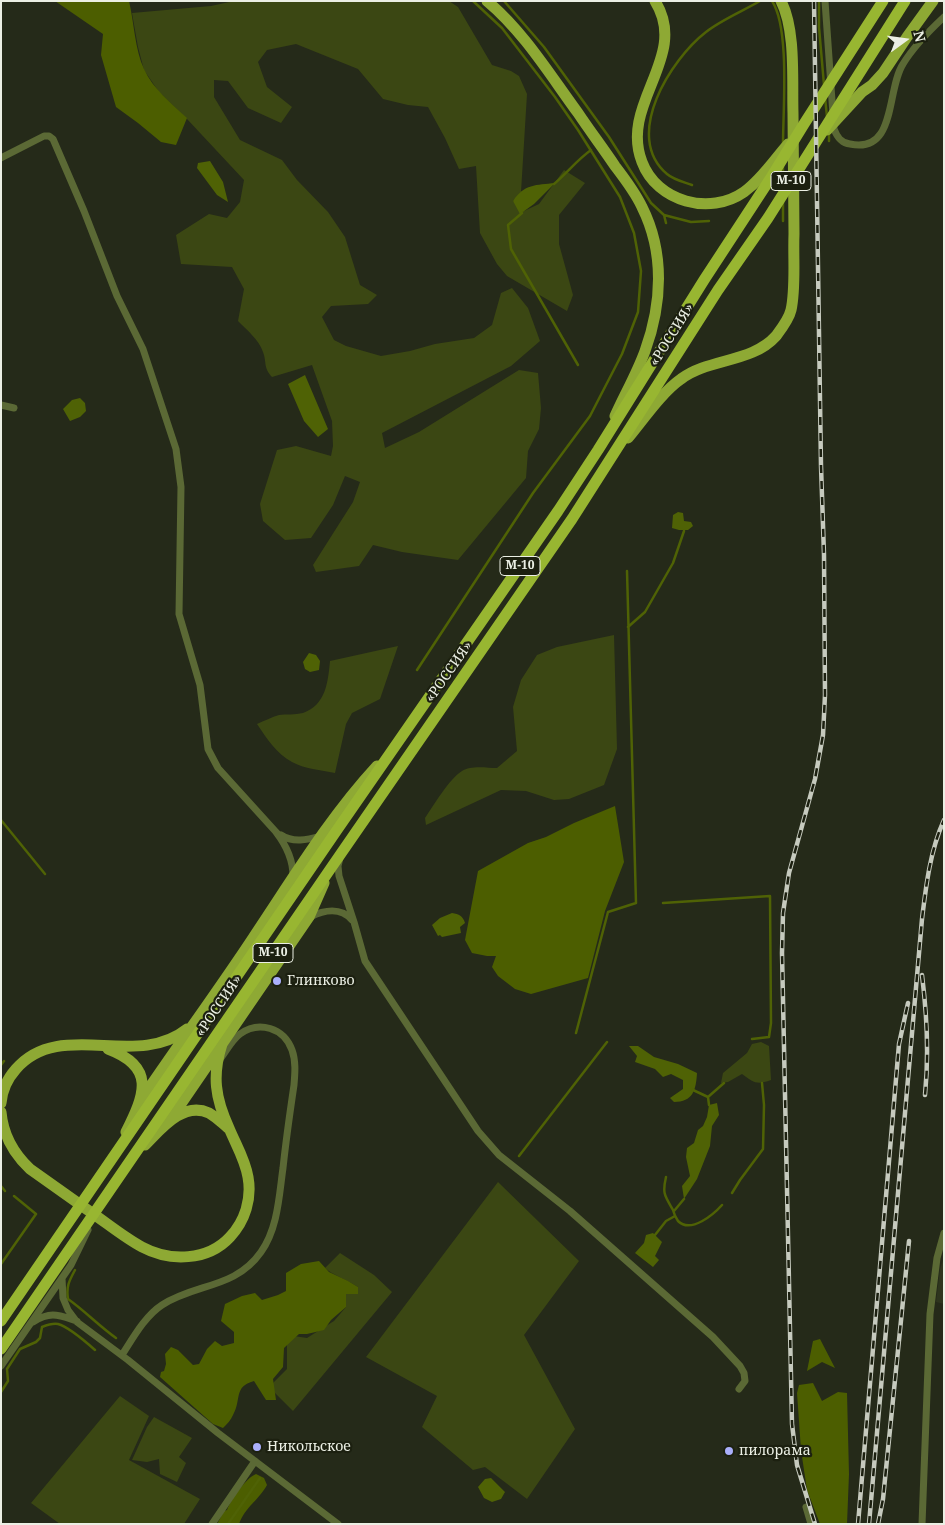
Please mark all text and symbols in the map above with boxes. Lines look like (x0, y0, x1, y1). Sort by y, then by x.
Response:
north arrow (880, 15, 930, 65)
text: N (909, 29, 931, 44)
road number: М-10 (771, 172, 811, 190)
street label: «РОССИЯ» (646, 300, 698, 370)
road number: М-10 (500, 556, 540, 576)
street label: «РОССИЯ» (422, 638, 476, 706)
road number: М-10 (253, 944, 293, 962)
street label: «РОССИЯ» (192, 972, 246, 1040)
place label: Глинково (287, 973, 355, 989)
marker: Глинково (271, 975, 283, 987)
place label: Никольское (267, 1439, 351, 1455)
marker: Никольское (251, 1441, 263, 1453)
place label: пилорама (739, 1443, 811, 1459)
marker: пилорама (723, 1445, 735, 1457)

